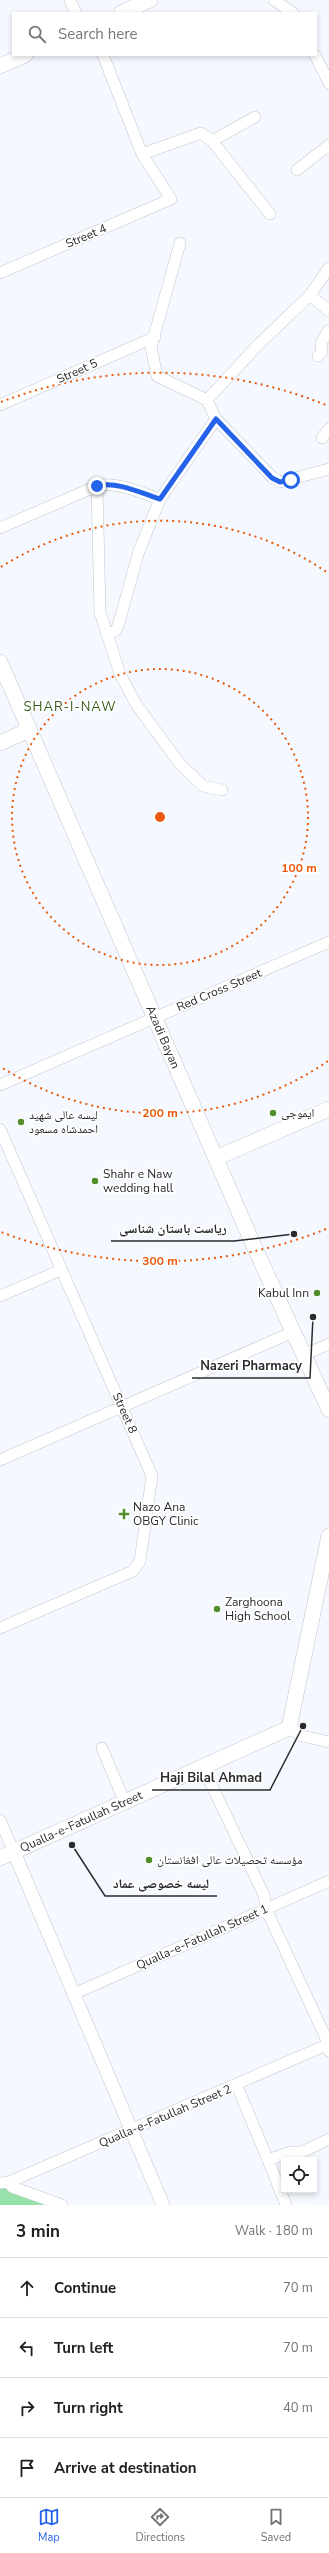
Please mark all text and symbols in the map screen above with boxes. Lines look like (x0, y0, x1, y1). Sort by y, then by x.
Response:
search box (12, 12, 317, 56)
icon: search (26, 23, 48, 45)
text: Search here (58, 24, 138, 44)
street label: Street 4 (63, 220, 109, 252)
street label: Street 5 (54, 355, 100, 387)
route start (282, 471, 300, 489)
route end (88, 477, 106, 495)
district label: SHAR-I-NAW (24, 698, 116, 716)
centre of rings (153, 810, 167, 824)
text: 100 m (281, 860, 317, 876)
street label: Red Cross Street (174, 965, 265, 1015)
street label: Azadi Bayan (142, 1003, 184, 1071)
text: 200 m (142, 1105, 178, 1121)
place label: ایموجی (281, 1105, 315, 1121)
place label: لیسه عالی شهید احمدشاه مسعود (29, 1107, 98, 1137)
marker: ایموجی (268, 1108, 278, 1118)
marker: لیسه عالی شهید احمدشاه مسعود (16, 1117, 26, 1127)
place label: Shahr e Naw wedding hall (103, 1166, 174, 1196)
marker: Shahr e Naw wedding hall (90, 1176, 100, 1186)
callout: ریاست باستان شناسی (111, 1216, 234, 1241)
text: ریاست باستان شناسی (119, 1220, 227, 1238)
text: 300 m (142, 1253, 178, 1269)
place label: Kabul Inn (258, 1285, 309, 1301)
marker: Kabul Inn (312, 1288, 322, 1298)
callout: Nazeri Pharmacy (192, 1353, 310, 1378)
text: Nazeri Pharmacy (200, 1357, 302, 1375)
street label: Street 8 (109, 1390, 141, 1436)
place label: Nazo Ana OBGY Clinic (133, 1499, 199, 1529)
marker: Nazo Ana OBGY Clinic (118, 1508, 130, 1520)
place label: Zarghoona High School (225, 1594, 291, 1624)
marker: Zarghoona High School (212, 1604, 222, 1614)
callout: Haji Bilal Ahmad (152, 1765, 270, 1790)
text: Haji Bilal Ahmad (160, 1769, 262, 1787)
street label: Qualla-e-Fatullah Street (17, 1787, 146, 1856)
place label: مؤسسه تحصیلات عالی افغانستان (157, 1852, 302, 1868)
marker: مؤسسه تحصیلات عالی افغانستان (144, 1855, 154, 1865)
callout: لیسه خصوصی عماد (105, 1871, 217, 1896)
text: لیسه خصوصی عماد (113, 1875, 209, 1893)
street label: Qualla-e-Fatullah Street 1 (134, 1901, 270, 1973)
street label: Qualla-e-Fatullah Street 2 (96, 2081, 234, 2151)
map controls (281, 2157, 317, 2193)
button: locate (281, 2157, 317, 2193)
text: 3 min (16, 2220, 60, 2243)
text: Walk · 180 m (235, 2222, 313, 2240)
icon: ahead (16, 2277, 38, 2299)
text: Continue (54, 2278, 116, 2298)
text: 70 m (283, 2279, 313, 2297)
icon: left (16, 2337, 38, 2359)
text: Turn left (54, 2338, 113, 2358)
text: 70 m (283, 2339, 313, 2357)
icon: right (16, 2397, 38, 2419)
text: Turn right (54, 2398, 123, 2418)
text: 40 m (283, 2399, 313, 2417)
icon: arrive (16, 2457, 38, 2479)
text: Arrive at destination (54, 2458, 197, 2478)
tab: Map (38, 2506, 60, 2545)
tab: Directions (136, 2506, 185, 2545)
tab: Saved (261, 2506, 291, 2545)

